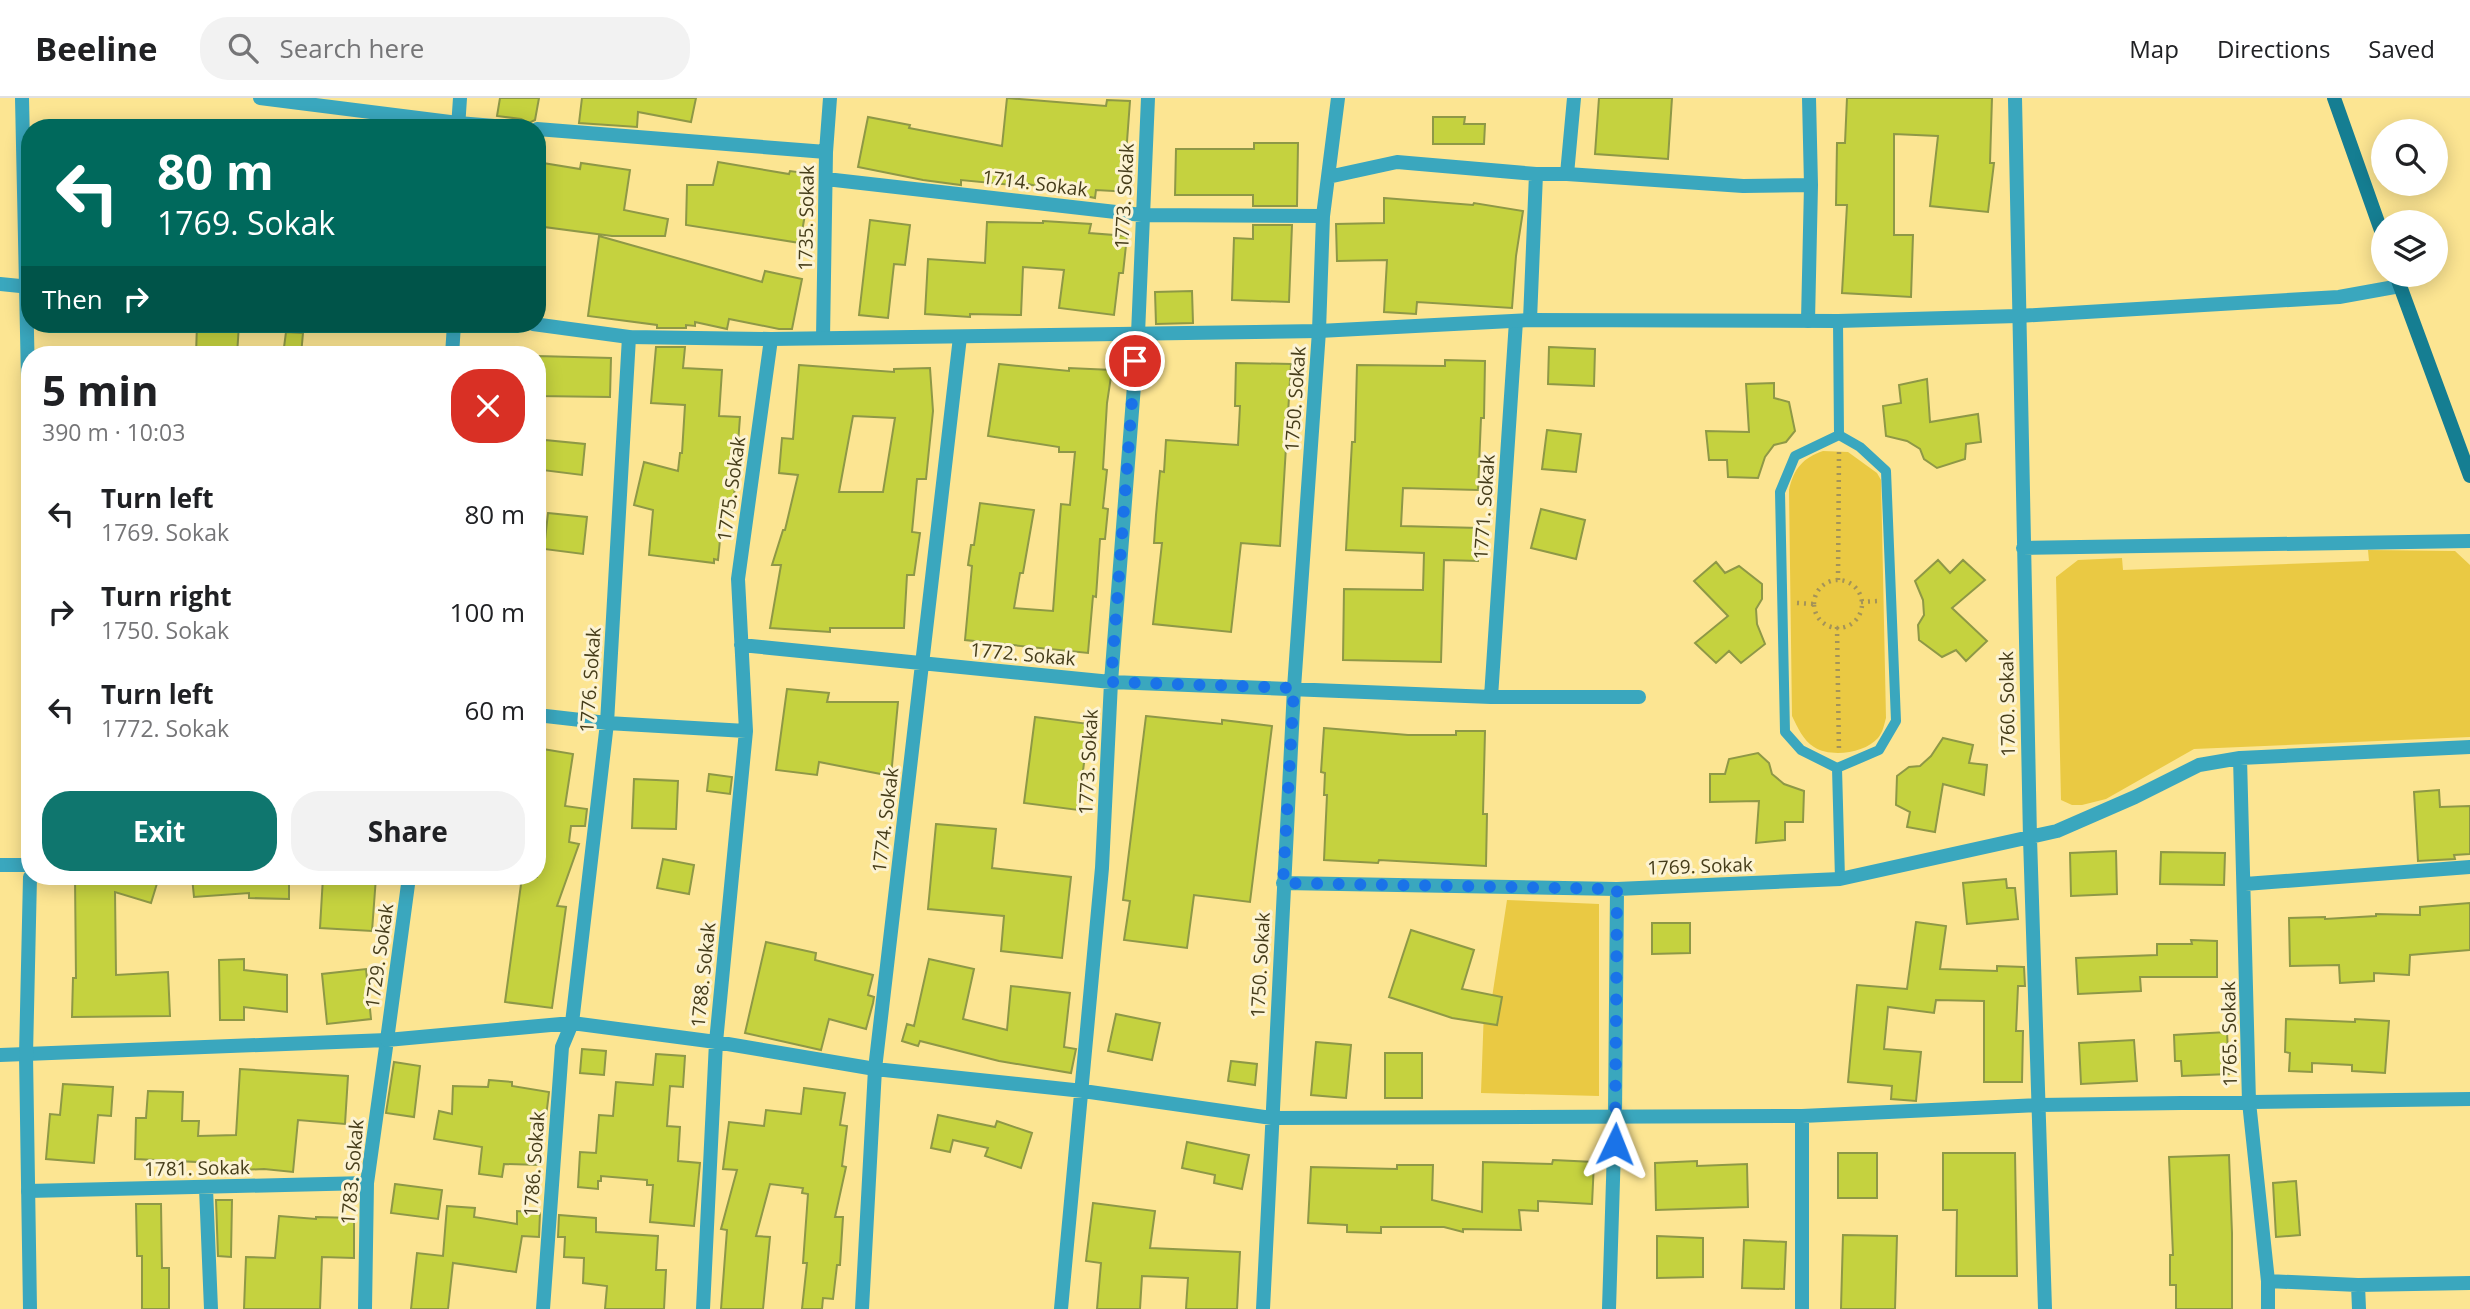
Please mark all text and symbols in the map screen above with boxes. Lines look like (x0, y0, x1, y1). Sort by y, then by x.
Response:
search box (200, 17, 690, 80)
text: Beeline (35, 26, 158, 71)
icon: search (224, 29, 262, 67)
text: Search here (280, 30, 424, 66)
text: Map (2129, 32, 2179, 65)
text: Directions (2217, 32, 2330, 65)
text: Saved (2368, 32, 2435, 65)
map controls (2371, 119, 2448, 287)
button: search (2371, 119, 2448, 196)
text: 80 m (157, 138, 274, 204)
street label: 1773. Sokak (1108, 143, 1140, 249)
icon: left (42, 147, 133, 238)
street label: 1714. Sokak (981, 164, 1089, 202)
street label: 1735. Sokak (792, 165, 820, 271)
text: 1769. Sokak (157, 201, 335, 244)
button: layers (2371, 210, 2448, 287)
icon: right (117, 280, 155, 318)
text: Then (42, 281, 103, 317)
pin (1105, 331, 1165, 391)
icon: arrive (1116, 342, 1154, 380)
street label: 1750. Sokak (1278, 345, 1312, 453)
text: 5 min (42, 361, 159, 418)
button: close (451, 369, 525, 443)
text: 390 m · 10:03 (42, 416, 185, 448)
street label: 1775. Sokak (711, 435, 751, 543)
street label: 1771. Sokak (1467, 453, 1501, 561)
text: Turn left (101, 480, 213, 516)
icon: left (42, 495, 80, 533)
text: 80 m (464, 496, 525, 532)
text: 1769. Sokak (101, 516, 229, 548)
text: Turn right (101, 578, 232, 614)
icon: right (42, 593, 80, 631)
text: 100 m (450, 594, 525, 630)
text: 1750. Sokak (101, 614, 229, 646)
street label: 1776. Sokak (573, 626, 607, 734)
street label: 1772. Sokak (969, 636, 1077, 672)
street label: 1760. Sokak (1993, 651, 2021, 757)
text: Turn left (101, 676, 213, 712)
icon: left (42, 691, 80, 729)
text: 60 m (464, 692, 525, 728)
street label: 1773. Sokak (1072, 709, 1104, 815)
text: 1772. Sokak (101, 712, 229, 744)
street label: 1774. Sokak (866, 766, 904, 874)
button: Exit (42, 791, 277, 871)
button: Share (291, 791, 525, 871)
street label: 1769. Sokak (1647, 851, 1753, 881)
street label: 1729. Sokak (359, 902, 399, 1010)
street label: 1750. Sokak (1244, 912, 1276, 1018)
street label: 1788. Sokak (685, 921, 721, 1029)
street label: 1765. Sokak (2215, 981, 2243, 1087)
position arrow (1578, 1107, 1652, 1181)
street label: 1786. Sokak (517, 1110, 551, 1218)
street label: 1783. Sokak (334, 1118, 370, 1226)
street label: 1781. Sokak (144, 1154, 250, 1182)

